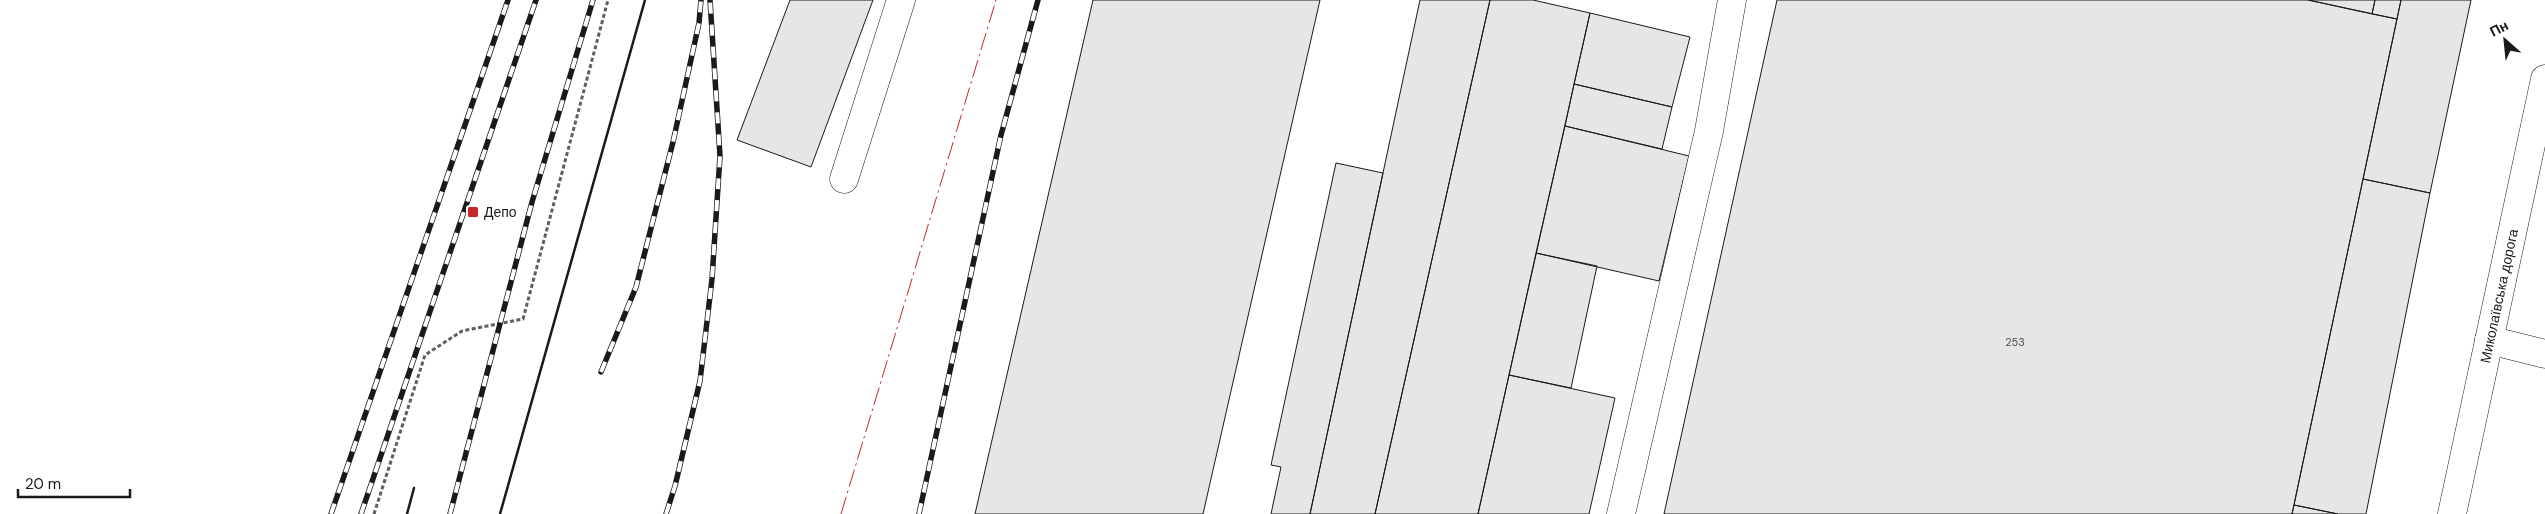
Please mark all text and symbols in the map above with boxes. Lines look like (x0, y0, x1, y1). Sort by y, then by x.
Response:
north arrow (2480, 15, 2530, 65)
text: Пн (2487, 16, 2511, 41)
place label: Депо (484, 203, 517, 221)
marker: Депо (466, 205, 480, 219)
street label: Миколаївська дорога (2476, 227, 2522, 365)
house number: 253 (2005, 335, 2025, 349)
scale bar (18, 466, 130, 498)
text: 20 m (25, 474, 61, 494)

